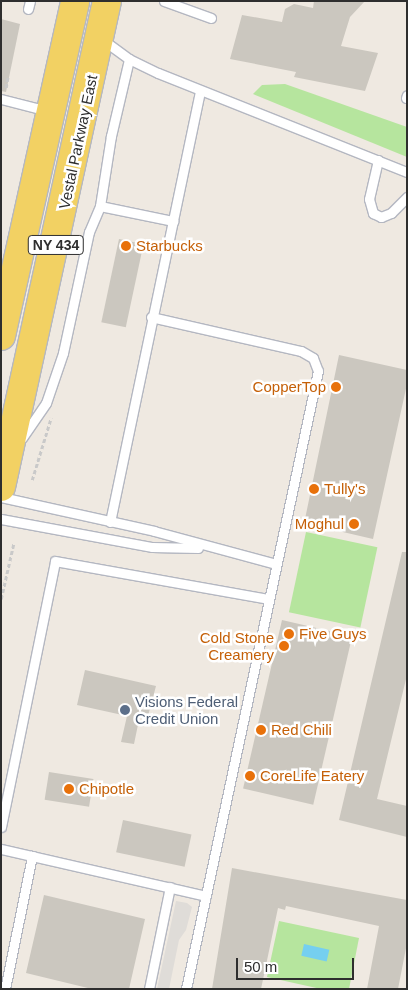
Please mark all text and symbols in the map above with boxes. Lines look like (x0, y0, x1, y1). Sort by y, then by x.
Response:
street label: Vestal Parkway East (55, 73, 101, 211)
road number: NY 434 (27, 234, 85, 256)
place label: Starbucks (136, 237, 203, 255)
marker: Starbucks (120, 240, 132, 252)
place label: CopperTop (253, 378, 326, 396)
marker: CopperTop (330, 381, 342, 393)
place label: Tully's (324, 480, 365, 498)
marker: Tully's (308, 483, 320, 495)
place label: Moghul (295, 515, 344, 533)
marker: Moghul (348, 518, 360, 530)
place label: Five Guys (299, 625, 367, 643)
place label: Cold Stone Creamery (200, 628, 274, 663)
marker: Five Guys (283, 628, 295, 640)
marker: Cold Stone Creamery (278, 640, 290, 652)
place label: Visions Federal Credit Union (135, 692, 238, 727)
marker: Visions Federal Credit Union (119, 704, 131, 716)
place label: Red Chili (271, 721, 332, 739)
marker: Red Chili (255, 724, 267, 736)
place label: CoreLife Eatery (260, 767, 364, 785)
marker: CoreLife Eatery (244, 770, 256, 782)
place label: Chipotle (79, 780, 134, 798)
marker: Chipotle (63, 783, 75, 795)
scale bar (238, 948, 356, 980)
text: 50 m (244, 958, 277, 975)

